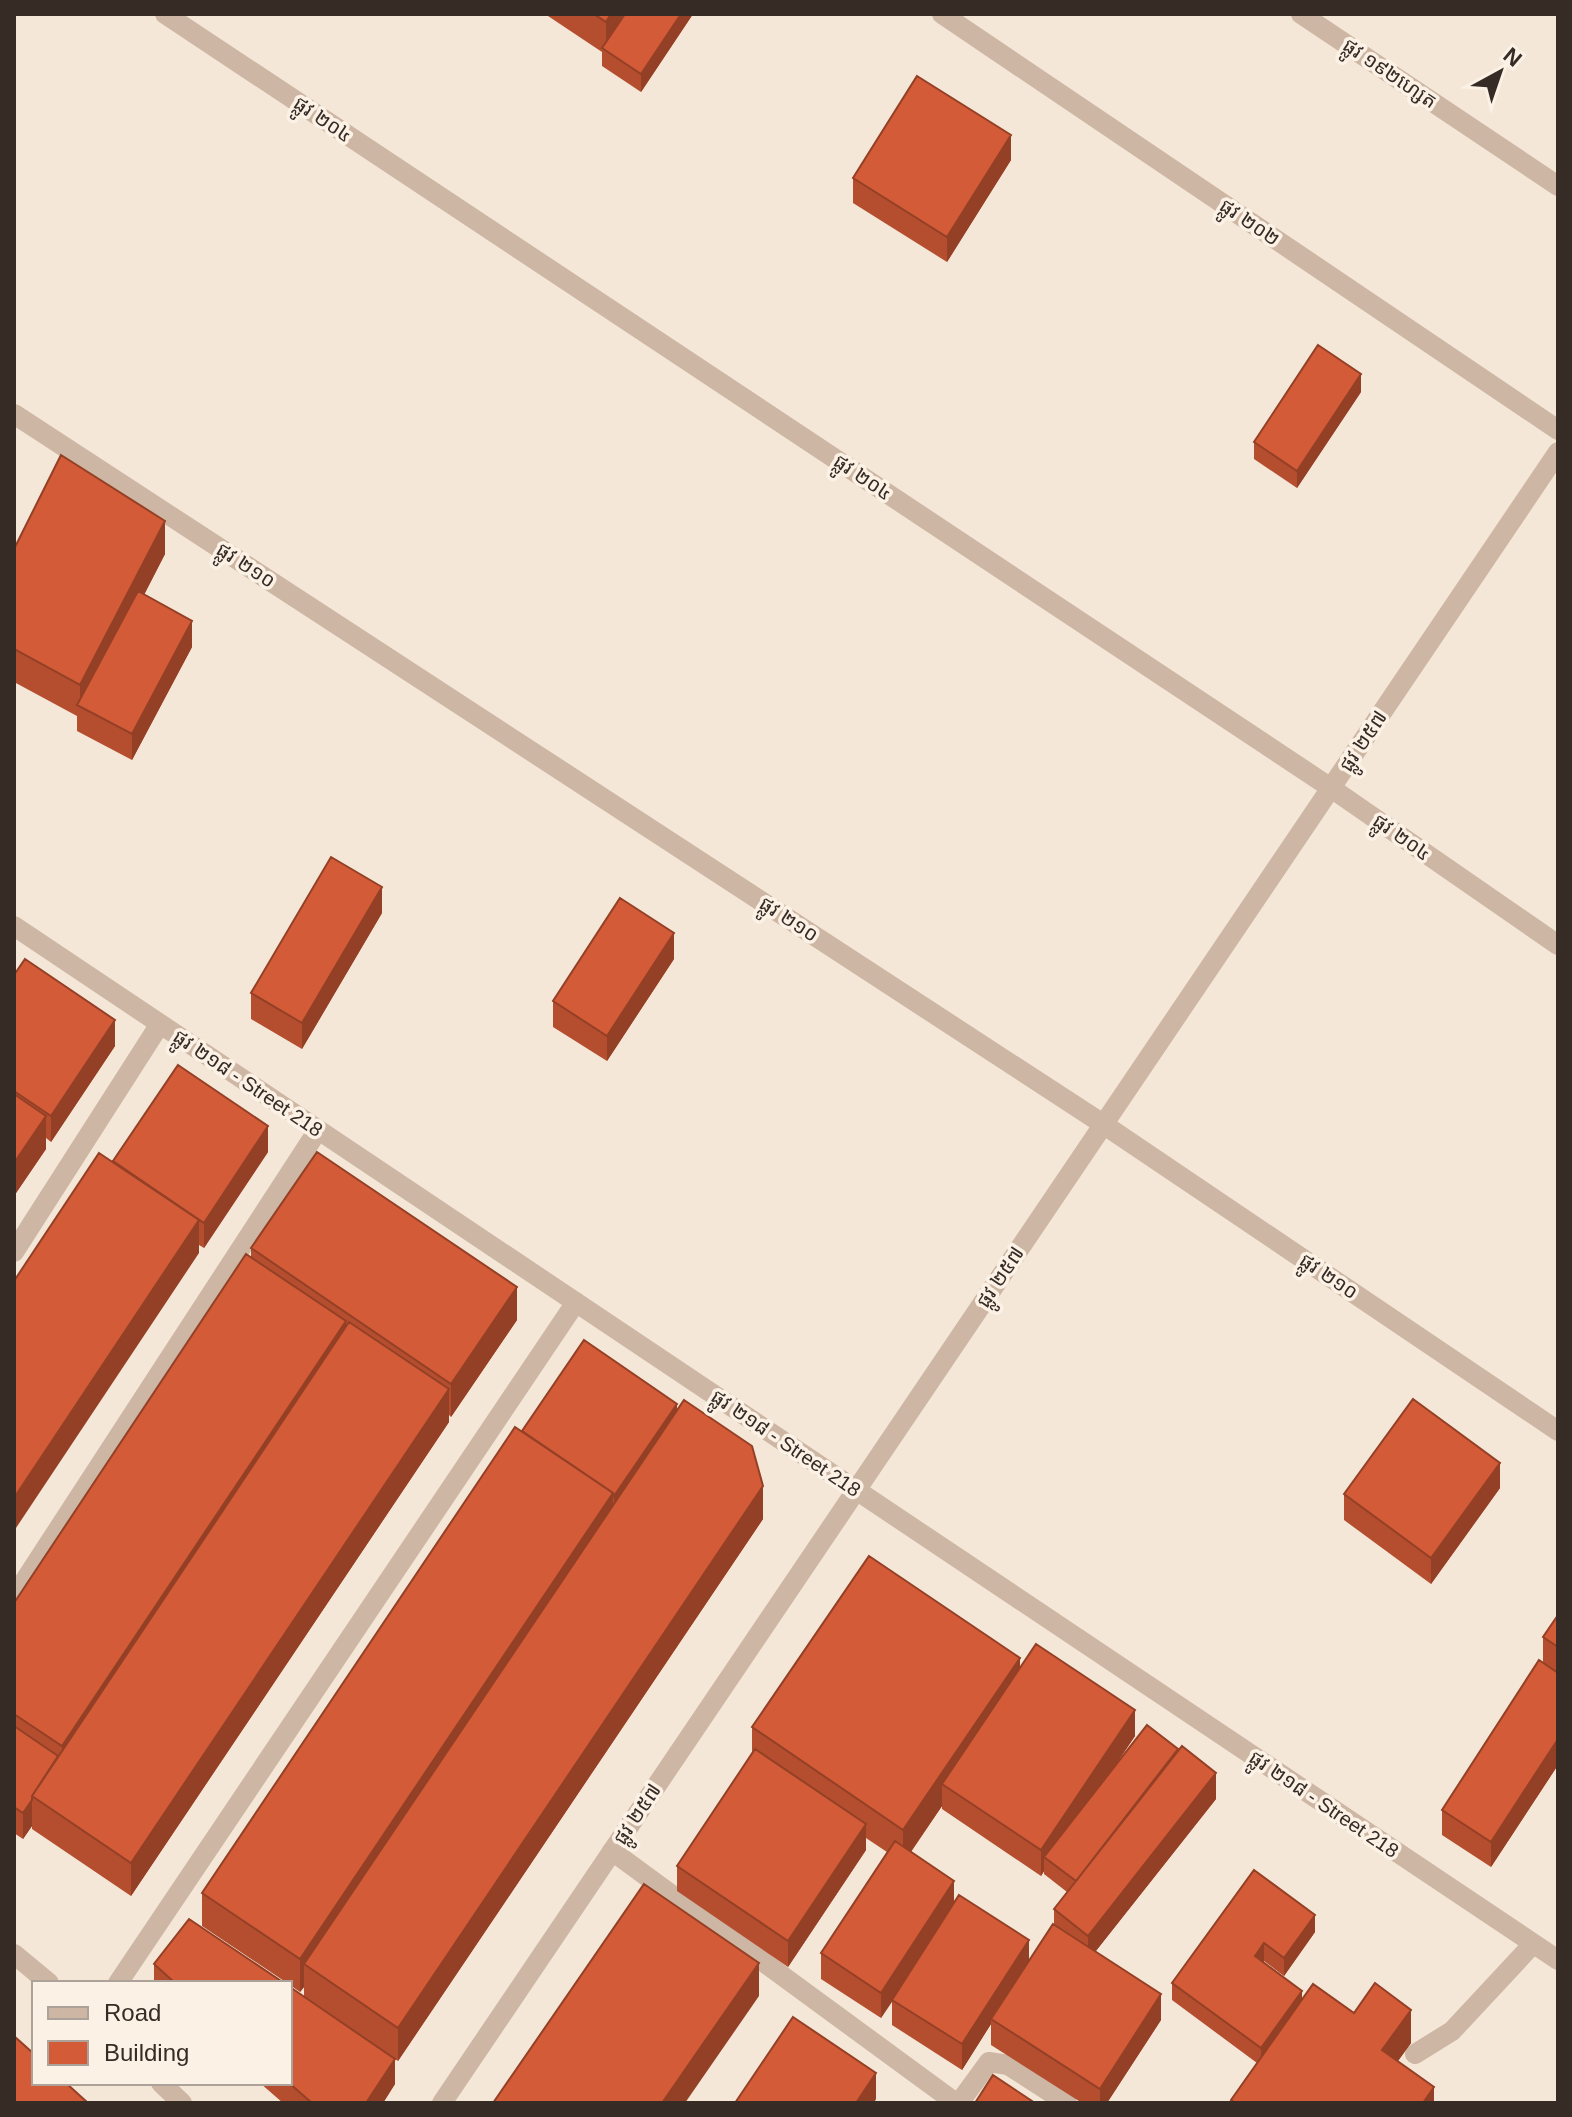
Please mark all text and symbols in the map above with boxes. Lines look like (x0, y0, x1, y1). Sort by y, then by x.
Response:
north arrow (1460, 32, 1540, 112)
street label: ផ្លូវ ១៩២ហ្សេត (1335, 34, 1441, 119)
text: N (1498, 42, 1527, 72)
street label: ផ្លូវ ២០៤ (285, 92, 356, 153)
street label: ផ្លូវ ២០២ (1211, 194, 1284, 257)
street label: ផ្លូវ ២០៤ (825, 450, 896, 511)
street label: ផ្លូវ ២១០ (208, 538, 279, 599)
street label: ផ្លូវ ២៥៧ (1335, 707, 1398, 780)
street label: ផ្លូវ ២០៤ (1364, 809, 1435, 871)
street label: ផ្លូវ ២១០ (751, 892, 822, 953)
street label: ផ្លូវ ២១៨ - Street 218 (165, 1025, 327, 1148)
street label: ផ្លូវ ២៥៧ (972, 1243, 1035, 1316)
street label: ផ្លូវ ២១០ (1291, 1249, 1362, 1310)
street label: ផ្លូវ ២១៨ - Street 218 (703, 1385, 865, 1508)
street label: ផ្លូវ ២១៨ - Street 218 (1241, 1746, 1403, 1869)
street label: ផ្លូវ ២៥៧ (609, 1780, 672, 1853)
legend (32, 1981, 292, 2085)
text: Road (104, 1999, 161, 2026)
text: Building (104, 2039, 189, 2066)

